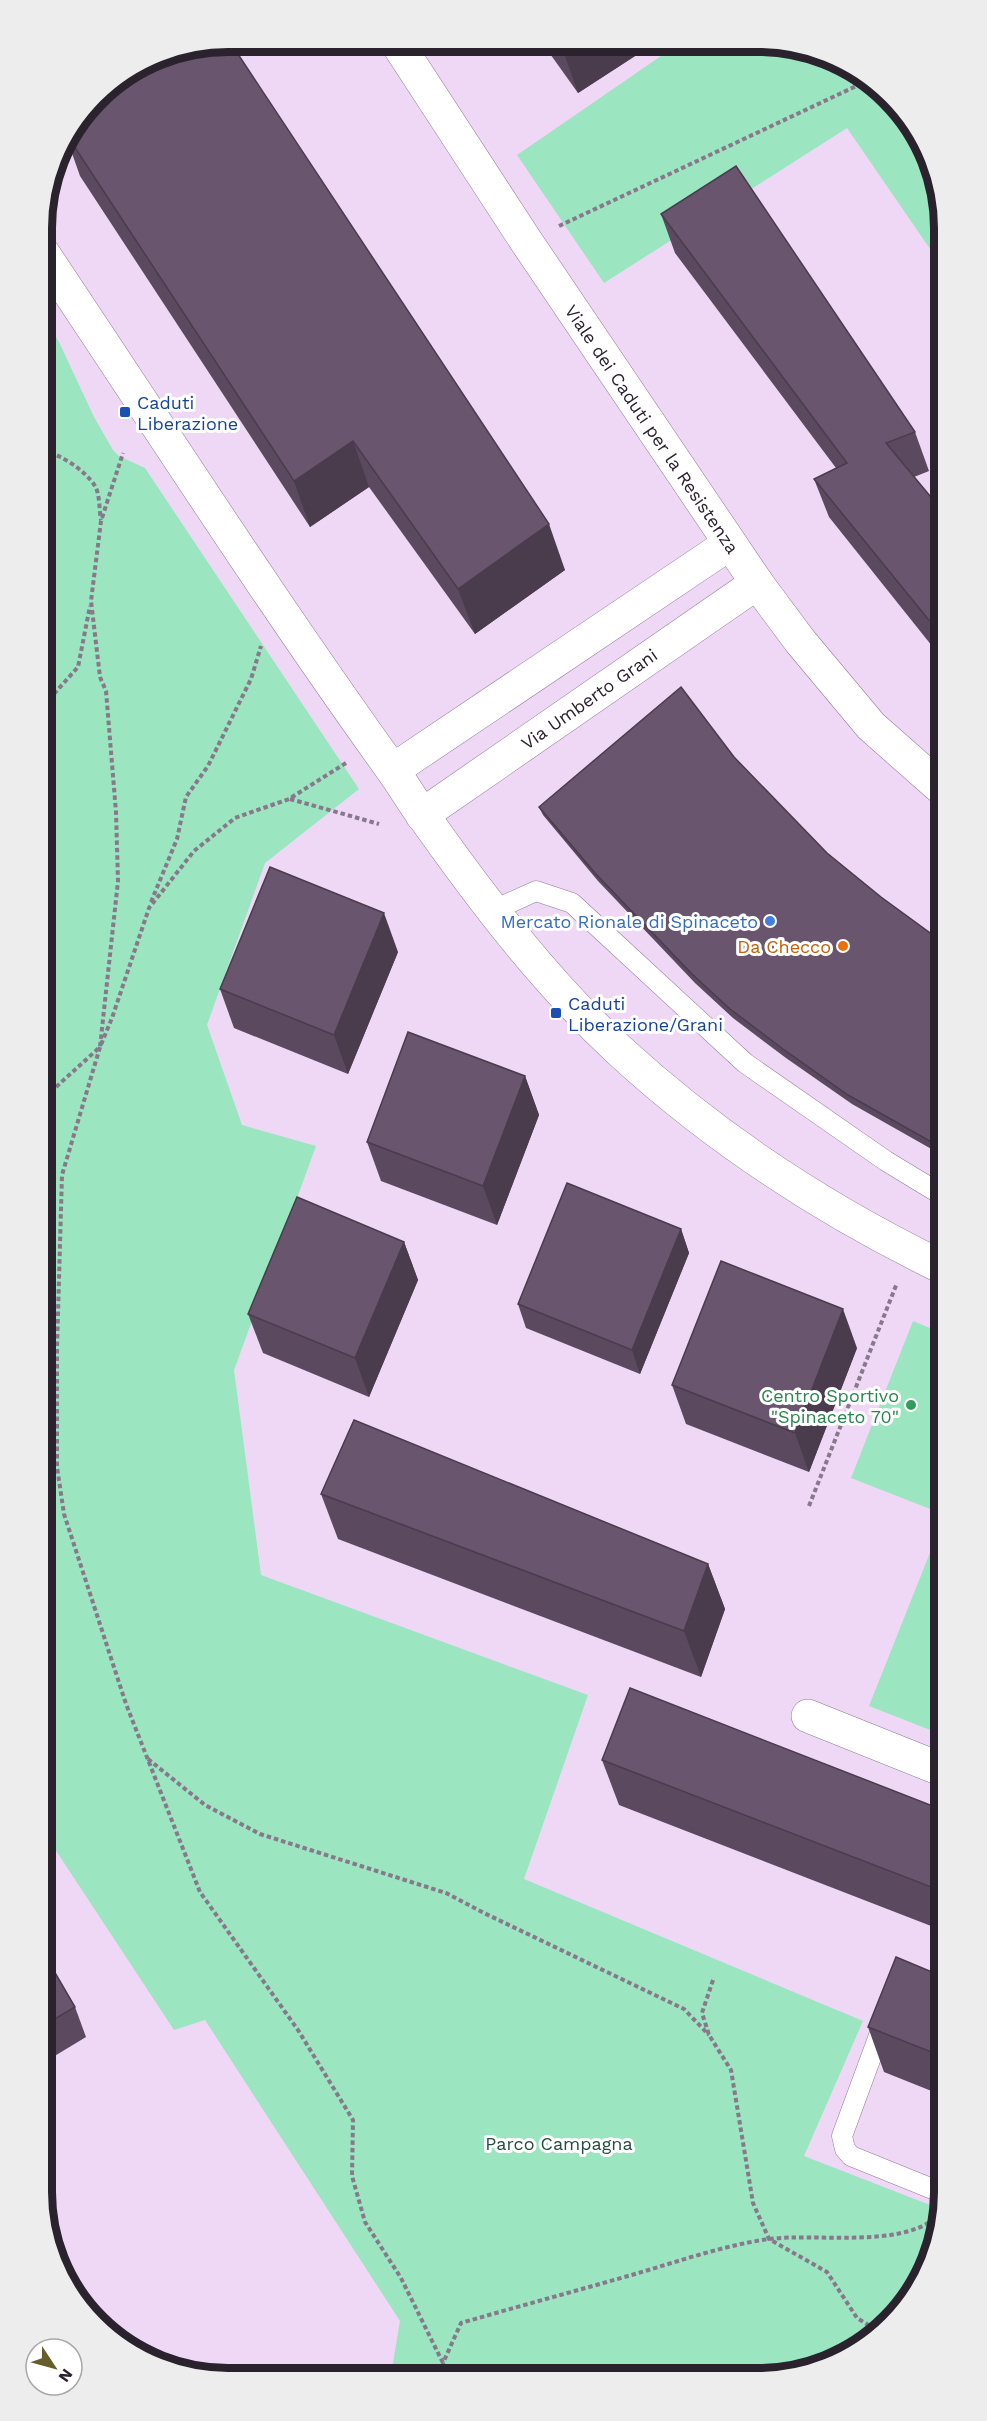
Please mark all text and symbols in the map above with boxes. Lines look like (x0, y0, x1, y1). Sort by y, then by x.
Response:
street label: Viale dei Caduti per la Resistenza (561, 301, 743, 557)
place label: Caduti Liberazione (137, 392, 238, 434)
marker: Caduti Liberazione (118, 405, 132, 419)
street label: Via Umberto Grani (517, 644, 661, 754)
place label: Mercato Rionale di Spinaceto (501, 911, 758, 932)
marker: Mercato Rionale di Spinaceto (763, 914, 777, 928)
place label: Da Checco (737, 936, 831, 957)
marker: Da Checco (836, 939, 850, 953)
place label: Caduti Liberazione/Grani (568, 993, 723, 1035)
marker: Caduti Liberazione/Grani (549, 1006, 563, 1020)
place label: Centro Sportivo "Spinaceto 70" (761, 1385, 899, 1427)
marker: Centro Sportivo "Spinaceto 70" (904, 1398, 918, 1412)
park label: Parco Campagna (485, 2133, 633, 2154)
north arrow (24, 2337, 84, 2397)
text: N (55, 2365, 77, 2386)

